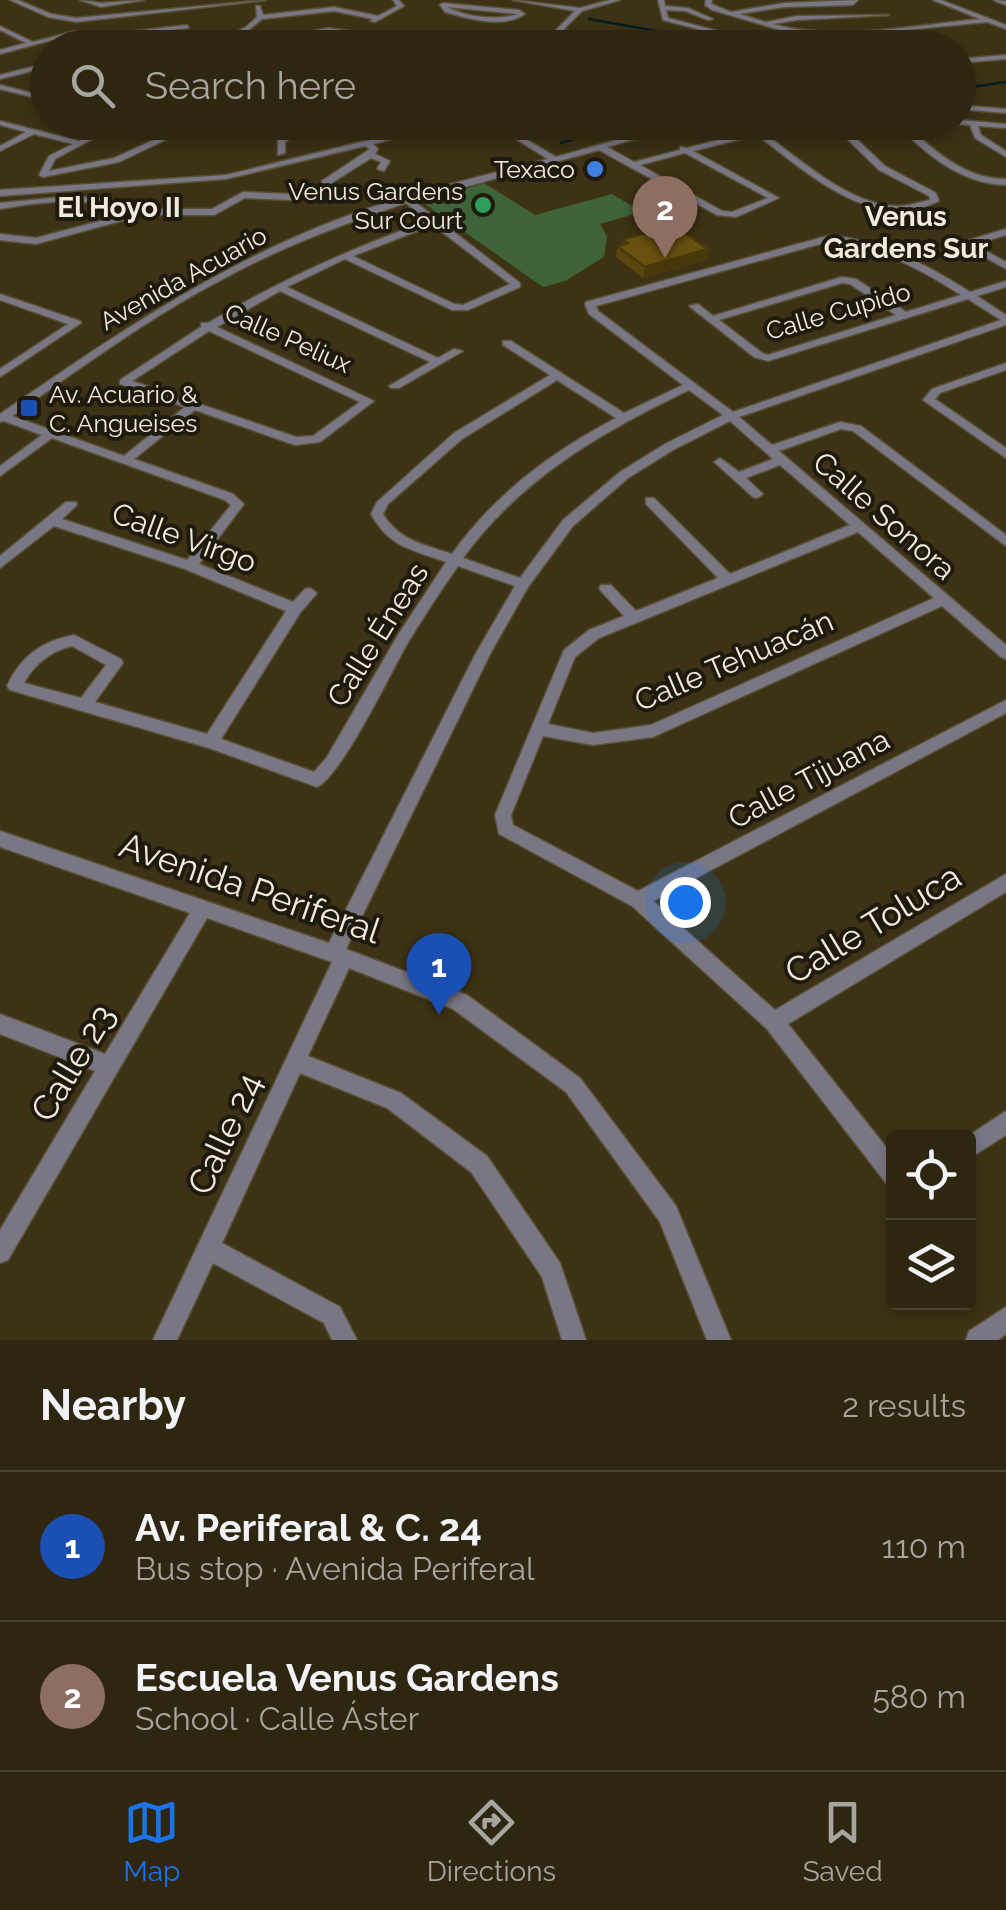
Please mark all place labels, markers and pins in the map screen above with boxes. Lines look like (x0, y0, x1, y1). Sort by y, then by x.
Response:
place label: Texaco (494, 154, 575, 184)
marker: Texaco (584, 158, 606, 180)
place label: Venus Gardens Sur Court (288, 176, 464, 235)
pin: 2 (632, 176, 698, 258)
marker: Venus Gardens Sur Court (472, 194, 494, 216)
place label: Av. Acuario & C. Angueises (49, 379, 198, 438)
marker: Av. Acuario & C. Angueises (18, 397, 40, 419)
pin: 1 (406, 932, 472, 1015)

